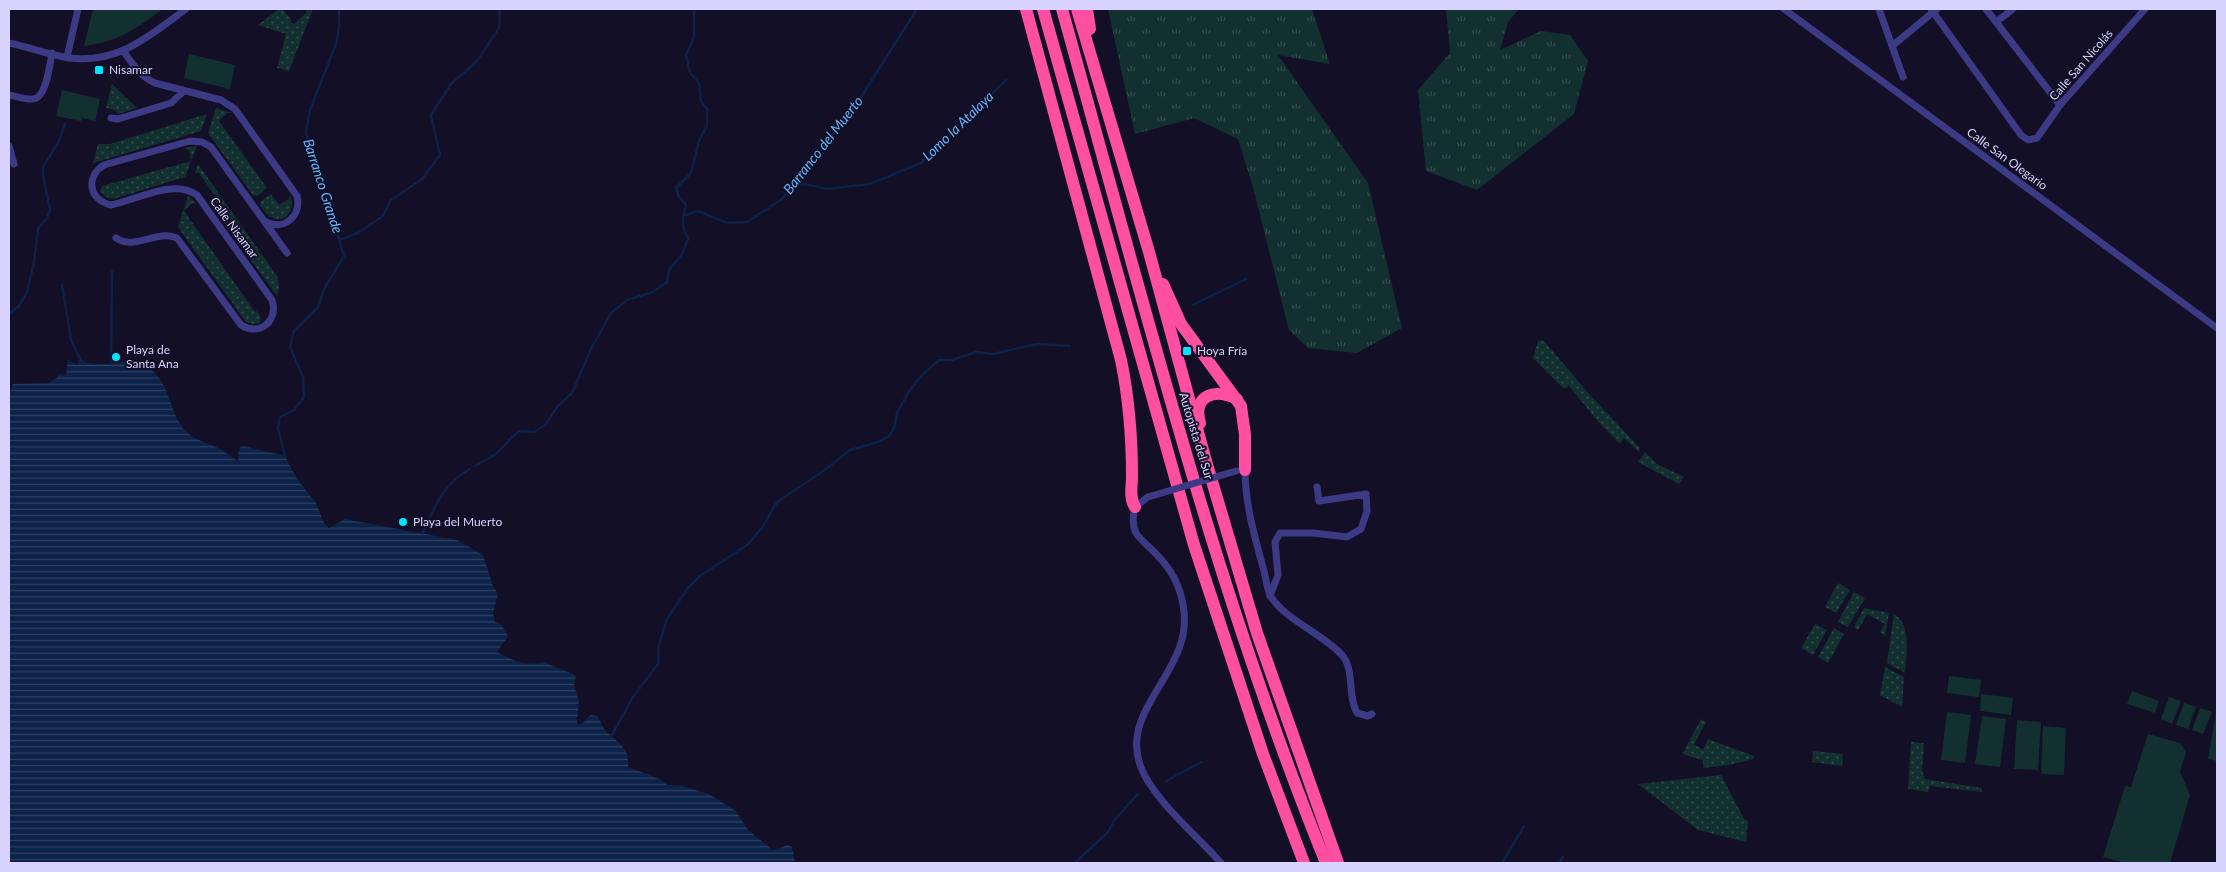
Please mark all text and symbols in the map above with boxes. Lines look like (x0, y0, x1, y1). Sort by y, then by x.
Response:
street label: Calle San Nicolás (2046, 26, 2116, 103)
place label: Nisamar (109, 62, 153, 77)
marker: Nisamar (93, 64, 105, 76)
water label: Lomo la Atalaya (918, 87, 997, 164)
water label: Barranco del Muerto (779, 92, 866, 197)
street label: Calle San Olegario (1964, 124, 2051, 193)
water label: Barranco Grande (300, 136, 347, 236)
street label: Calle Nisamar (207, 194, 262, 262)
place label: Playa de Santa Ana (126, 342, 179, 371)
place label: Hoya Fría (1197, 343, 1247, 358)
marker: Hoya Fría (1181, 345, 1193, 357)
marker: Playa de Santa Ana (110, 351, 122, 363)
street label: Autopista del Sur (1176, 390, 1217, 482)
place label: Playa del Muerto (413, 514, 503, 529)
marker: Playa del Muerto (397, 516, 409, 528)

